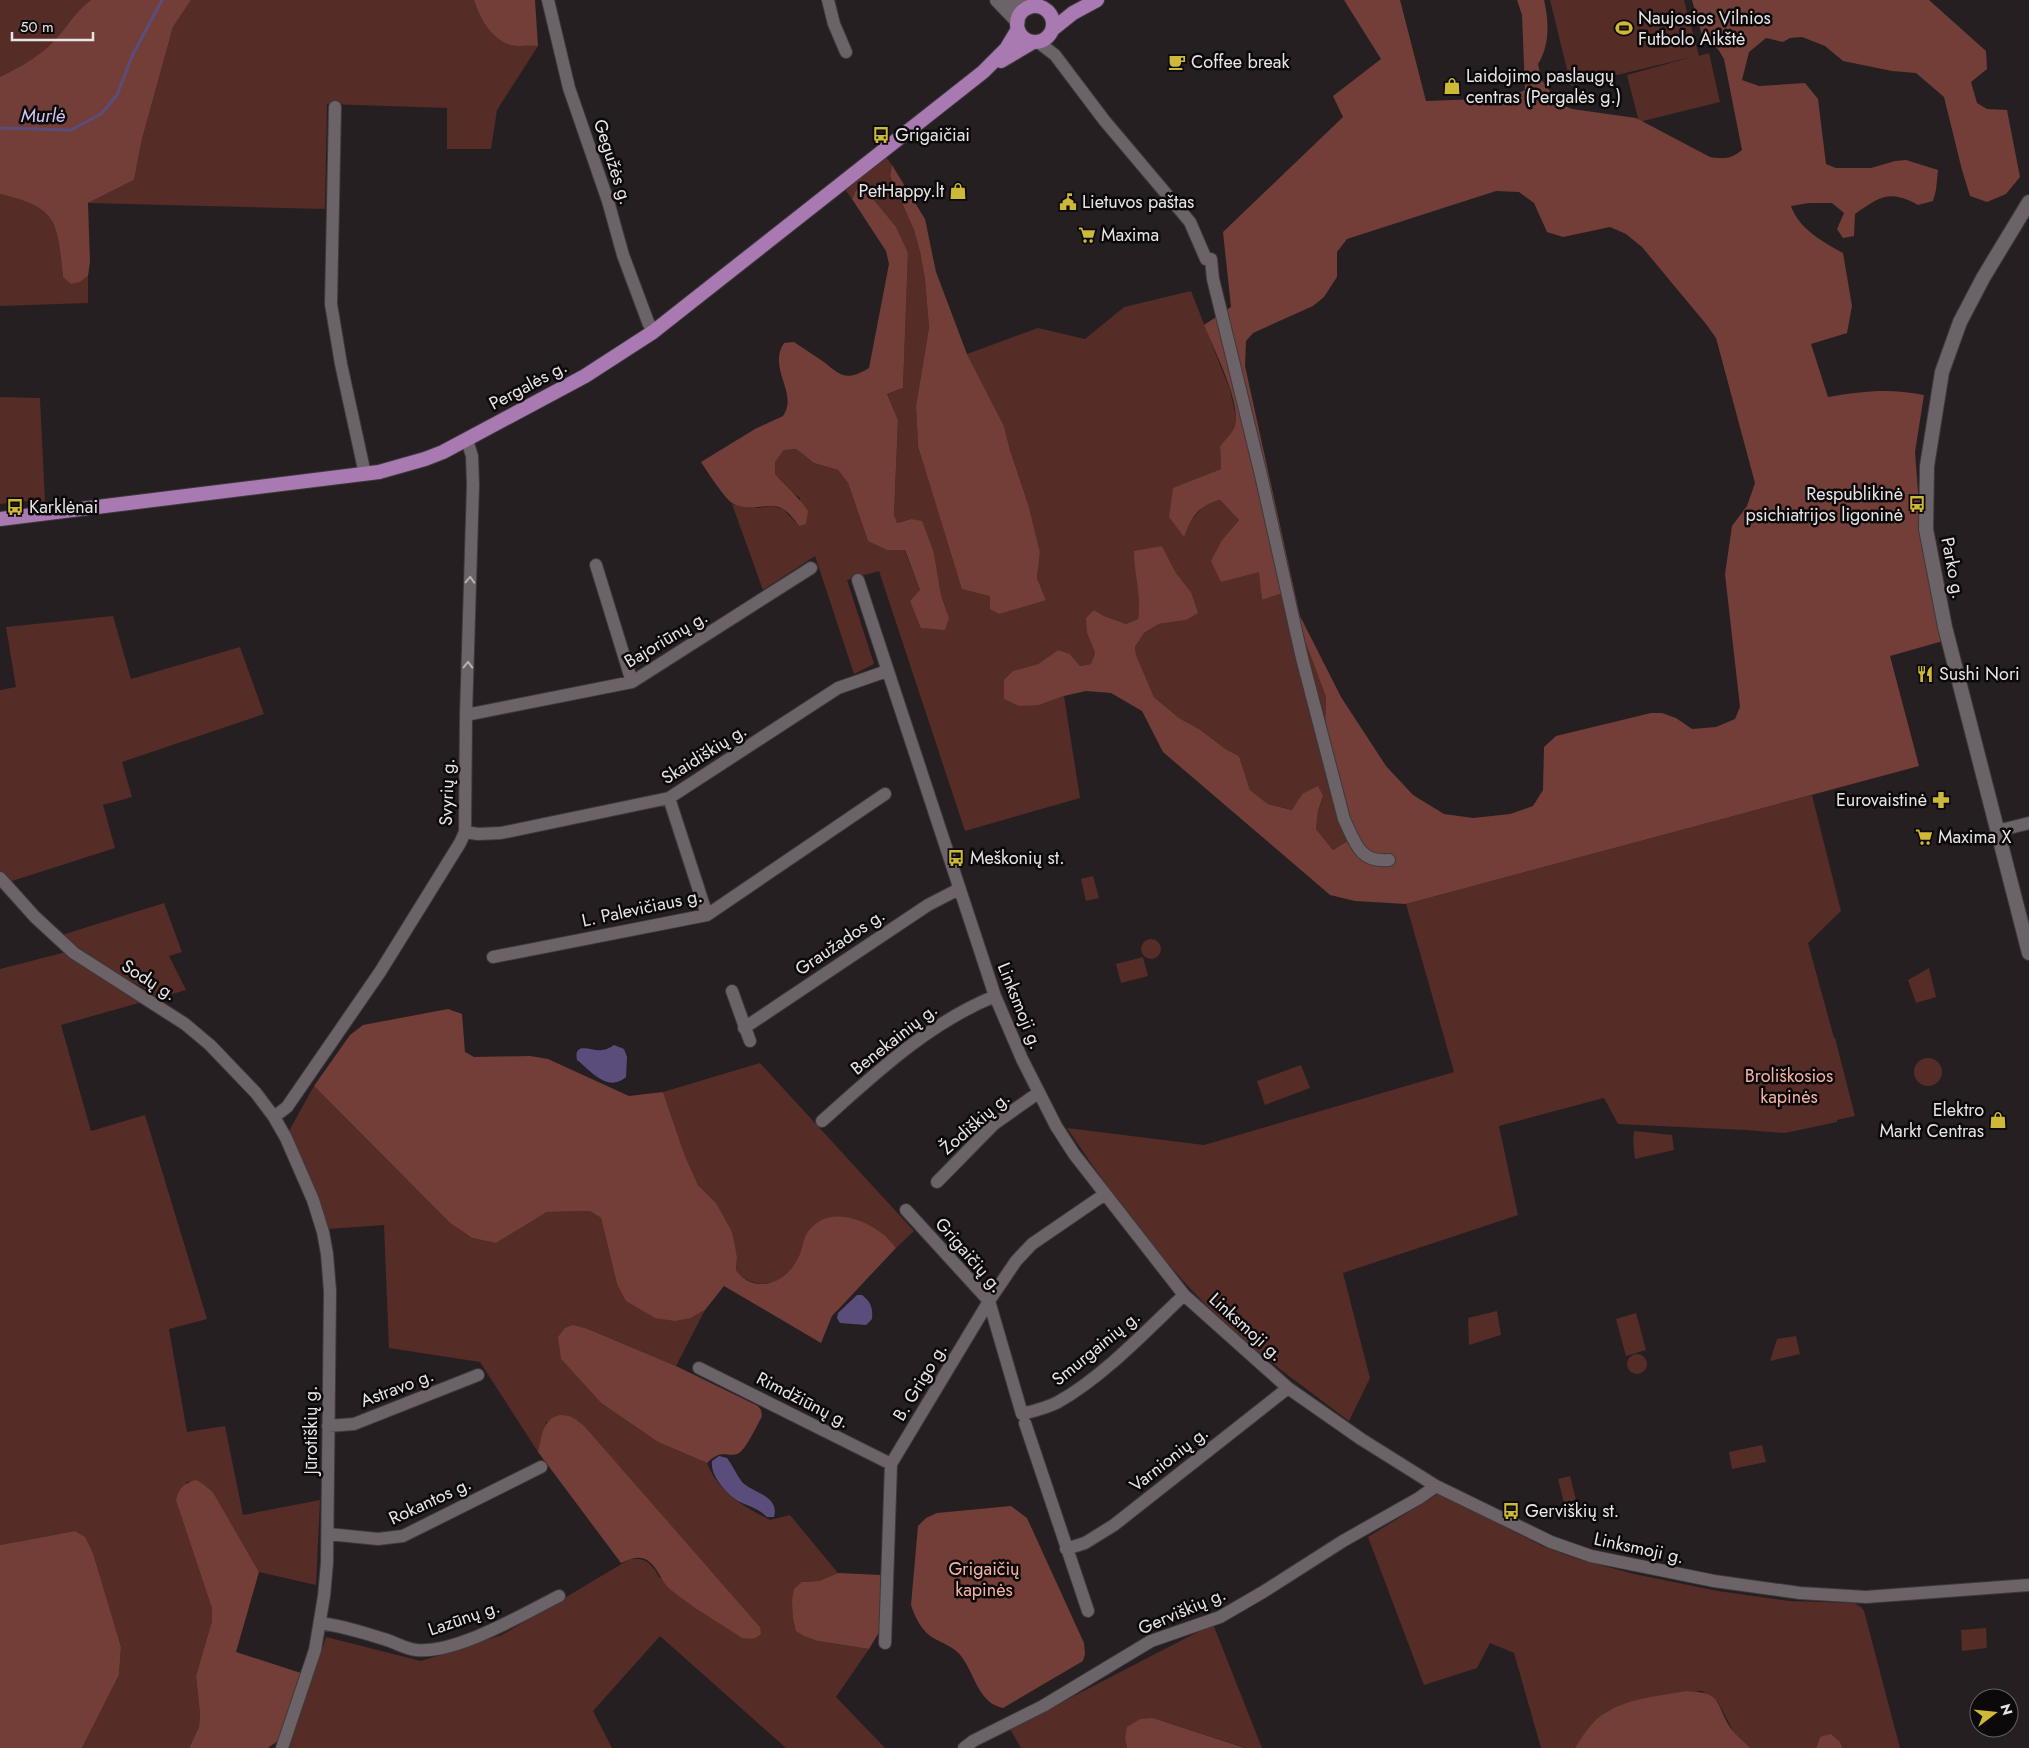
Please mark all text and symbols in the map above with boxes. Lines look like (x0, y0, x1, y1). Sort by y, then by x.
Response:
place label: Naujosios Vilnios Futbolo Aikštė (1638, 5, 1771, 52)
scale bar (12, 10, 94, 42)
text: 50 m (20, 16, 54, 38)
sports icon: Naujosios Vilnios Futbolo Aikštė (1614, 18, 1634, 38)
place label: Coffee break (1191, 49, 1289, 75)
cafe icon: Coffee break (1167, 52, 1187, 72)
place label: Laidojimo paslaugų centras (Pergalės g.) (1466, 63, 1621, 110)
shop icon: Laidojimo paslaugų centras (Pergalės g.) (1442, 76, 1462, 96)
water label: Murlė (21, 102, 66, 129)
street label: Gegužės g. (587, 116, 639, 208)
place label: Grigaičiai (895, 122, 970, 148)
bus stop icon: Grigaičiai (871, 125, 891, 145)
place label: PetHappy.lt (859, 178, 945, 204)
shop icon: PetHappy.lt (948, 181, 968, 201)
place label: Lietuvos paštas (1082, 189, 1194, 215)
public building icon: Lietuvos paštas (1058, 192, 1078, 212)
place label: Maxima (1101, 222, 1159, 248)
supermarket icon: Maxima (1077, 225, 1097, 245)
street label: Pergalės g. (484, 354, 572, 416)
place label: Respublikinė psichiatrijos ligoninė (1746, 481, 1903, 528)
place label: Karklėnai (29, 494, 98, 520)
bus stop icon: Respublikinė psichiatrijos ligoninė (1907, 494, 1927, 514)
bus stop icon: Karklėnai (5, 497, 25, 517)
street label: Parko g. (1934, 535, 1972, 601)
one-way arrow (465, 576, 476, 584)
street label: Bajoriūnų g. (619, 604, 713, 674)
one-way arrow (462, 661, 473, 669)
place label: Sushi Nori (1939, 661, 2020, 687)
restaurant icon: Sushi Nori (1915, 664, 1935, 684)
street label: Skaidiškių g. (656, 717, 752, 791)
street label: Svyrių g. (433, 758, 461, 826)
place label: Eurovaistinė (1836, 787, 1927, 813)
pharmacy icon: Eurovaistinė (1931, 790, 1951, 810)
place label: Maxima X (1938, 824, 2012, 850)
supermarket icon: Maxima X (1914, 827, 1934, 847)
place label: Meškonių st. (970, 845, 1065, 871)
bus stop icon: Meškonių st. (946, 848, 966, 868)
street label: L. Palevičiaus g. (579, 883, 705, 933)
street label: Graužados g. (790, 902, 890, 982)
street label: Sodų g. (116, 953, 182, 1007)
street label: Linksmoji g. (991, 959, 1049, 1053)
street label: Benekainių g. (845, 997, 943, 1081)
park label: Broliškosios kapinės (1745, 1063, 1833, 1110)
street label: Žodiškių g. (934, 1085, 1016, 1161)
place label: Elektro Markt Centras (1879, 1097, 1984, 1144)
shop icon: Elektro Markt Centras (1988, 1110, 2008, 1130)
street label: Grigaičių g. (929, 1212, 1009, 1298)
street label: Linksmoji g. (1203, 1287, 1289, 1367)
street label: Smurgainių g. (1046, 1304, 1146, 1392)
street label: B. Grigo g. (887, 1338, 953, 1426)
street label: Astravo g. (357, 1362, 437, 1414)
street label: Rimdžiūnų g. (752, 1365, 854, 1435)
street label: Jūrotiškių g. (298, 1386, 324, 1476)
street label: Varnionių g. (1124, 1420, 1214, 1498)
street label: Rokantos g. (384, 1471, 476, 1531)
place label: Gerviškių st. (1525, 1498, 1619, 1524)
bus stop icon: Gerviškių st. (1501, 1501, 1521, 1521)
street label: Linksmoji g. (1592, 1526, 1686, 1570)
park label: Grigaičių kapinės (948, 1556, 1020, 1603)
street label: Gerviškių g. (1134, 1581, 1230, 1641)
street label: Lazūnų g. (425, 1594, 503, 1642)
north arrow (1969, 1688, 2019, 1738)
text: N (1995, 1701, 2018, 1718)

